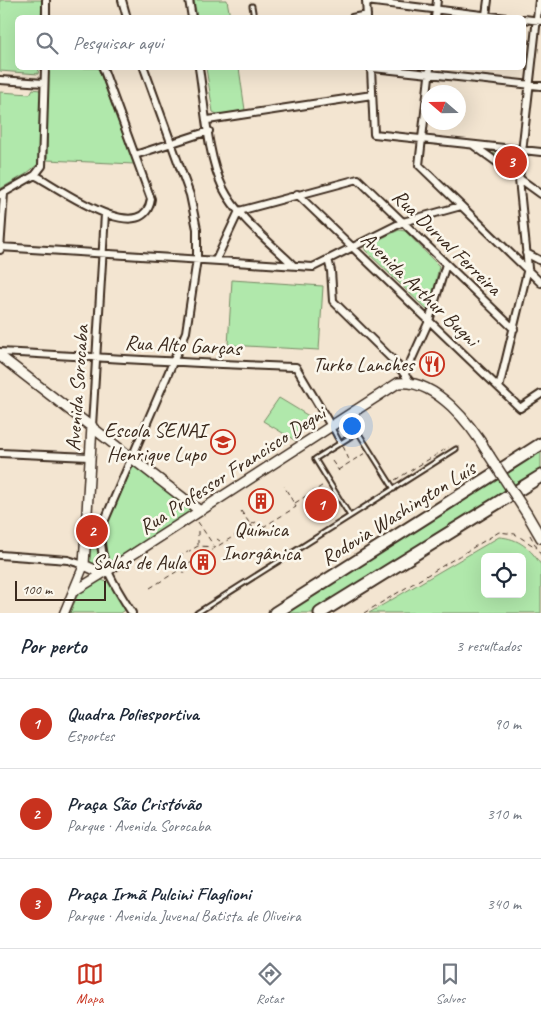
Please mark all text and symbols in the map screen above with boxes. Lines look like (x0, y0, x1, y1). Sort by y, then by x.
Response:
search box (15, 15, 526, 70)
icon: search (33, 29, 61, 57)
text: Pesquisar aqui (73, 31, 163, 55)
north arrow (421, 85, 466, 130)
pin: 3 (495, 143, 527, 181)
street label: Rua Durval Ferreira (387, 183, 508, 302)
street label: Avenida Arthur Bugni (356, 226, 487, 354)
street label: Avenida Sorocaba (60, 322, 94, 452)
street label: Rua Alto Garças (124, 329, 244, 361)
place label: Turko Lanches (313, 351, 416, 377)
restaurant icon: Turko Lanches (419, 351, 445, 377)
street label: Rua Professor Francisco Degni (134, 398, 333, 540)
your location (339, 413, 365, 439)
place label: Escola SENAI Henrique Lupo (104, 417, 211, 467)
school or university icon: Escola SENAI Henrique Lupo (210, 429, 236, 455)
street label: Rodovia Washington Luís (316, 454, 482, 571)
pin: 1 (305, 486, 337, 524)
building icon: Química Inorgânica (248, 488, 274, 514)
pin: 2 (76, 512, 108, 550)
place label: Química Inorgânica (222, 516, 302, 566)
place label: Salas de Aula (92, 549, 188, 575)
building icon: Salas de Aula (190, 549, 216, 575)
map controls (481, 553, 526, 598)
button: locate (481, 553, 526, 598)
scale bar (15, 578, 106, 601)
text: 100 m (22, 581, 52, 598)
text: Por perto (20, 633, 87, 659)
text: 3 resultados (456, 636, 521, 656)
text: Quadra Poliesportiva (67, 702, 199, 726)
text: 1 (32, 714, 40, 734)
text: 90 m (494, 714, 521, 734)
text: Esportes (67, 726, 114, 746)
text: Praça São Cristóvão (67, 792, 201, 816)
text: 2 (32, 804, 40, 824)
text: 310 m (487, 804, 521, 824)
text: Parque · Avenida Sorocaba (67, 816, 211, 836)
text: Praça Irmã Pulcini Flaglioni (67, 882, 251, 906)
text: 3 (32, 894, 40, 914)
text: 340 m (487, 894, 521, 914)
text: Parque · Avenida Juvenal Batista de Oliveira (67, 906, 301, 926)
tab: Mapa (76, 960, 104, 1007)
tab: Rotas (256, 960, 284, 1007)
tab: Salvos (436, 960, 465, 1007)

